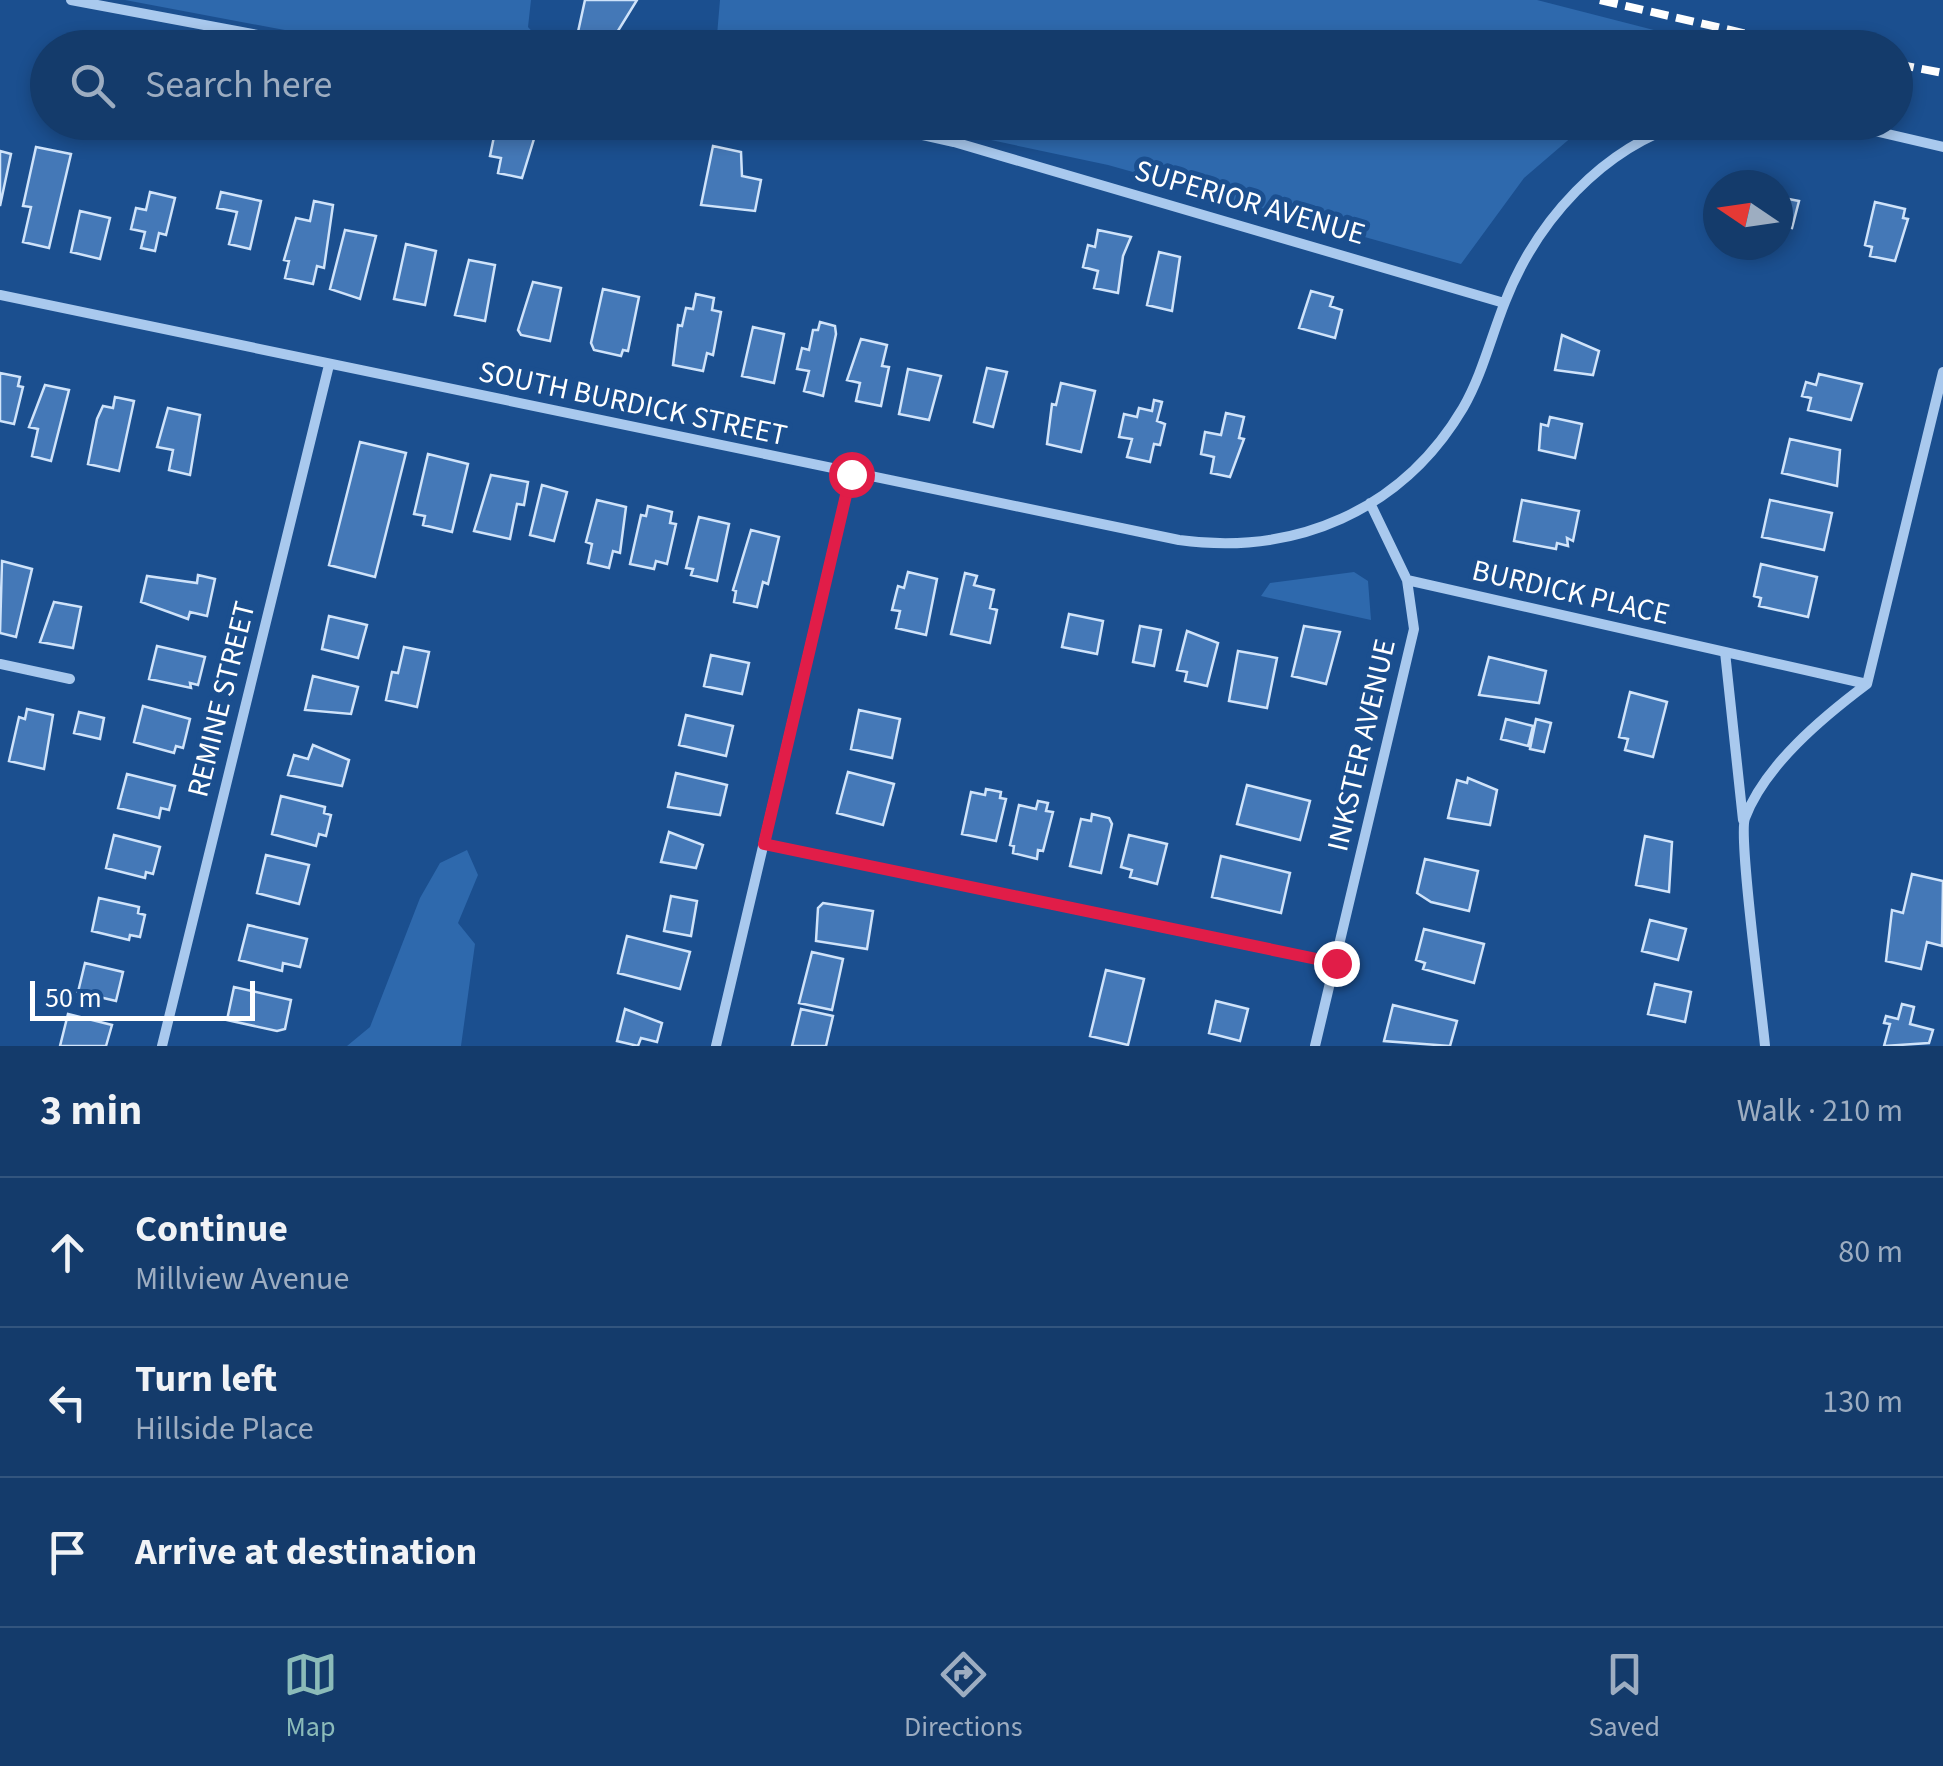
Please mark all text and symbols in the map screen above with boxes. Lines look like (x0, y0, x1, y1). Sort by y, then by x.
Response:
search box (30, 30, 1913, 140)
icon: search (65, 58, 120, 113)
text: Search here (145, 58, 332, 112)
street label: SUPERIOR AVENUE (1130, 149, 1370, 256)
north arrow (1703, 170, 1793, 260)
street label: SOUTH BURDICK STREET (475, 350, 791, 457)
route start (829, 452, 875, 498)
street label: BURDICK PLACE (1468, 549, 1674, 636)
street label: REMINE STREET (176, 597, 267, 801)
street label: INKSTER AVENUE (1316, 635, 1407, 855)
route end (1314, 941, 1360, 987)
scale bar (30, 976, 255, 1020)
text: 50 m (45, 978, 102, 1018)
text: 3 min (40, 1081, 142, 1141)
text: Walk · 210 m (1737, 1088, 1903, 1134)
text: Continue (135, 1202, 288, 1256)
icon: ahead (40, 1225, 95, 1280)
text: 80 m (1838, 1229, 1903, 1275)
text: Millview Avenue (135, 1256, 349, 1302)
text: Turn left (135, 1352, 277, 1406)
icon: left (40, 1375, 95, 1430)
text: 130 m (1822, 1379, 1903, 1425)
text: Hillside Place (135, 1406, 314, 1452)
icon: arrive (40, 1525, 95, 1580)
text: Arrive at destination (135, 1525, 477, 1579)
tab: Map (283, 1647, 338, 1747)
tab: Directions (904, 1647, 1023, 1747)
tab: Saved (1589, 1647, 1660, 1747)

